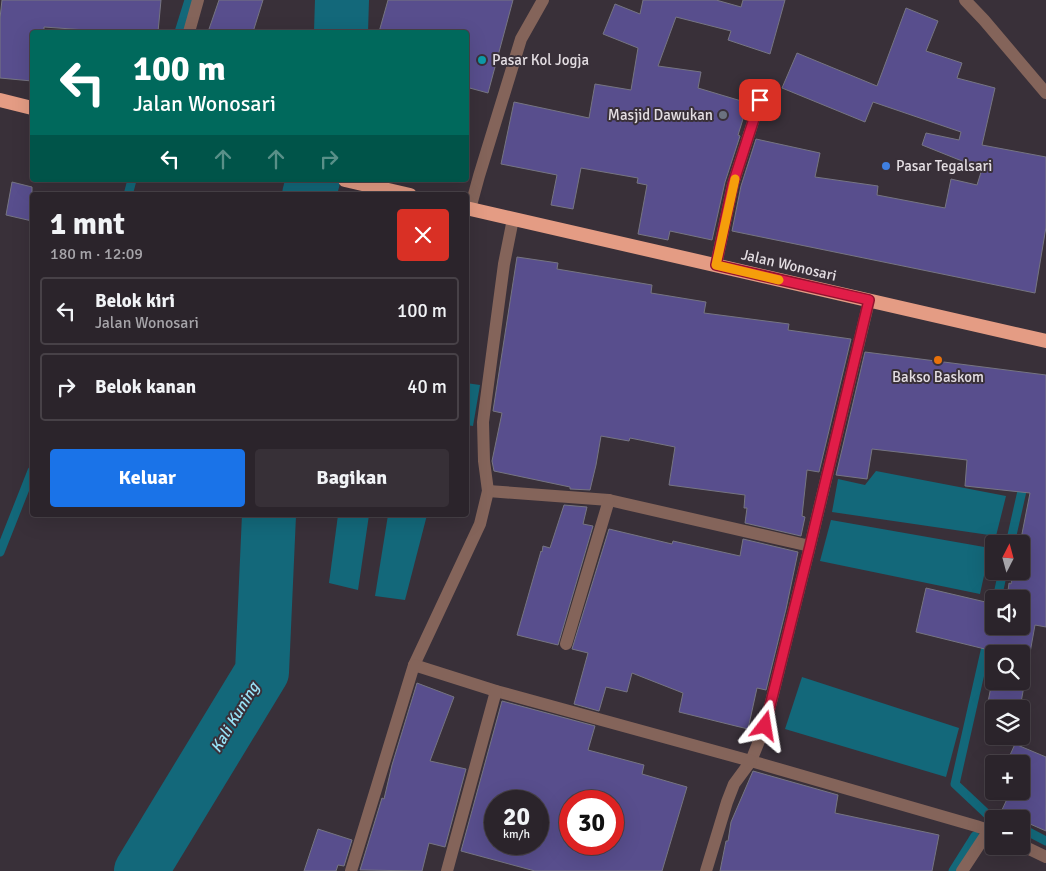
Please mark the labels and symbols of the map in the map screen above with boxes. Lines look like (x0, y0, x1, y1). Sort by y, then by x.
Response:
place label: Pasar Kol Jogja (492, 51, 589, 69)
marker: Pasar Kol Jogja (476, 54, 488, 66)
pin (739, 79, 781, 121)
place label: Masjid Dawukan (608, 106, 713, 124)
marker: Masjid Dawukan (717, 109, 729, 121)
place label: Pasar Tegalsari (896, 157, 992, 175)
marker: Pasar Tegalsari (880, 160, 892, 172)
street label: Jalan Wonosari (740, 245, 838, 285)
marker: Bakso Baskom (932, 354, 944, 366)
place label: Bakso Baskom (892, 368, 984, 386)
north arrow (985, 535, 1030, 580)
water label: Kali Kuning (206, 677, 264, 756)
position arrow (738, 699, 790, 751)
speed limit sign: 30 (559, 790, 624, 855)

